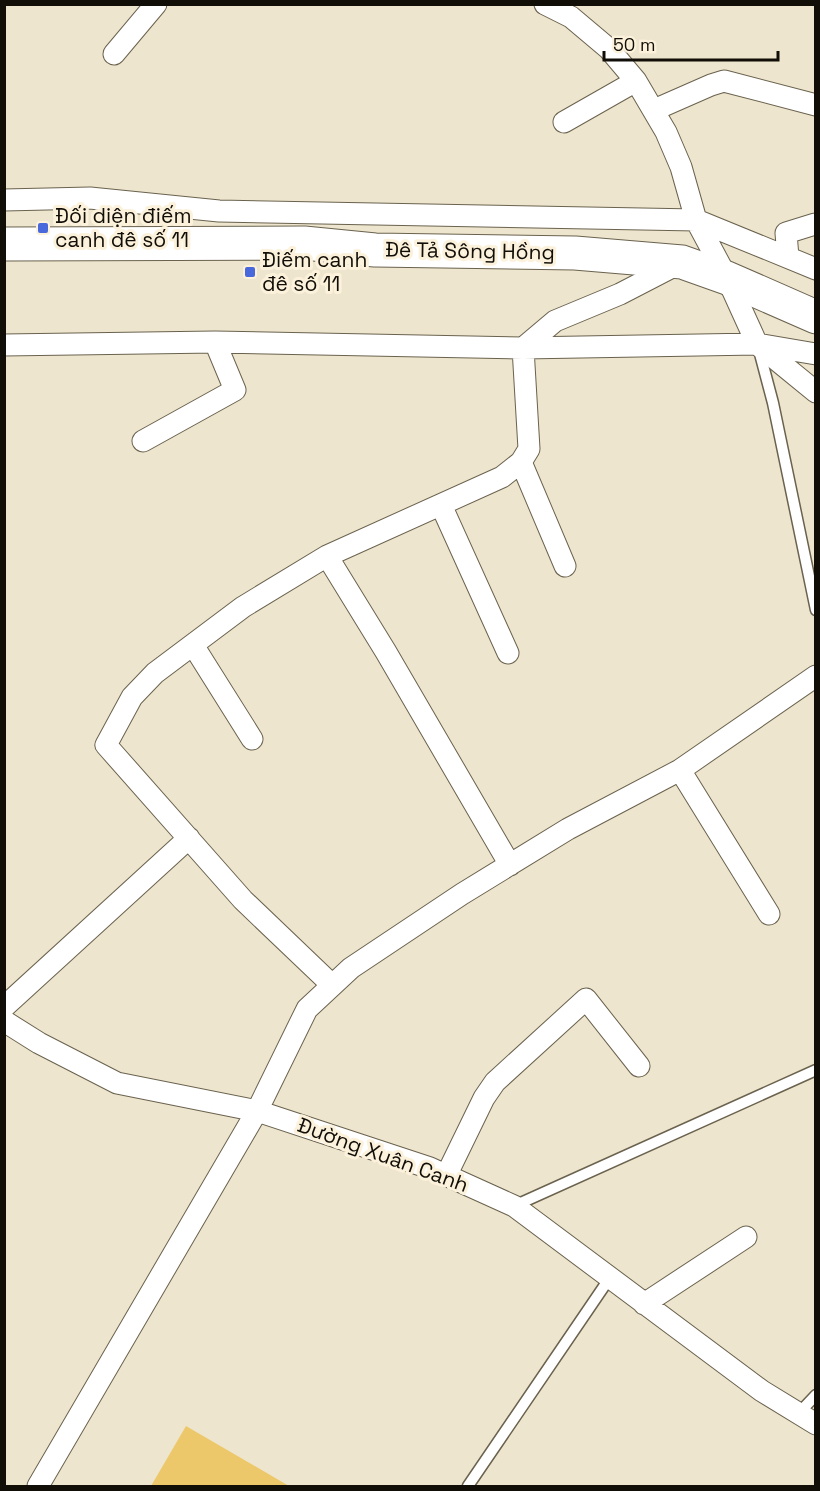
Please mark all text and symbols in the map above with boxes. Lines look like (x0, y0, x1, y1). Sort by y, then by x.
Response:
scale bar (604, 24, 778, 62)
text: 50 m (613, 33, 655, 56)
place label: Đối diện điếm canh đê số 11 (55, 202, 191, 253)
marker: Đối diện điếm canh đê số 11 (36, 221, 50, 235)
street label: Đê Tả Sông Hồng (385, 236, 555, 265)
place label: Điếm canh đê số 11 (262, 246, 367, 297)
marker: Điếm canh đê số 11 (243, 265, 257, 279)
street label: Đường Xuân Canh (294, 1111, 472, 1198)

